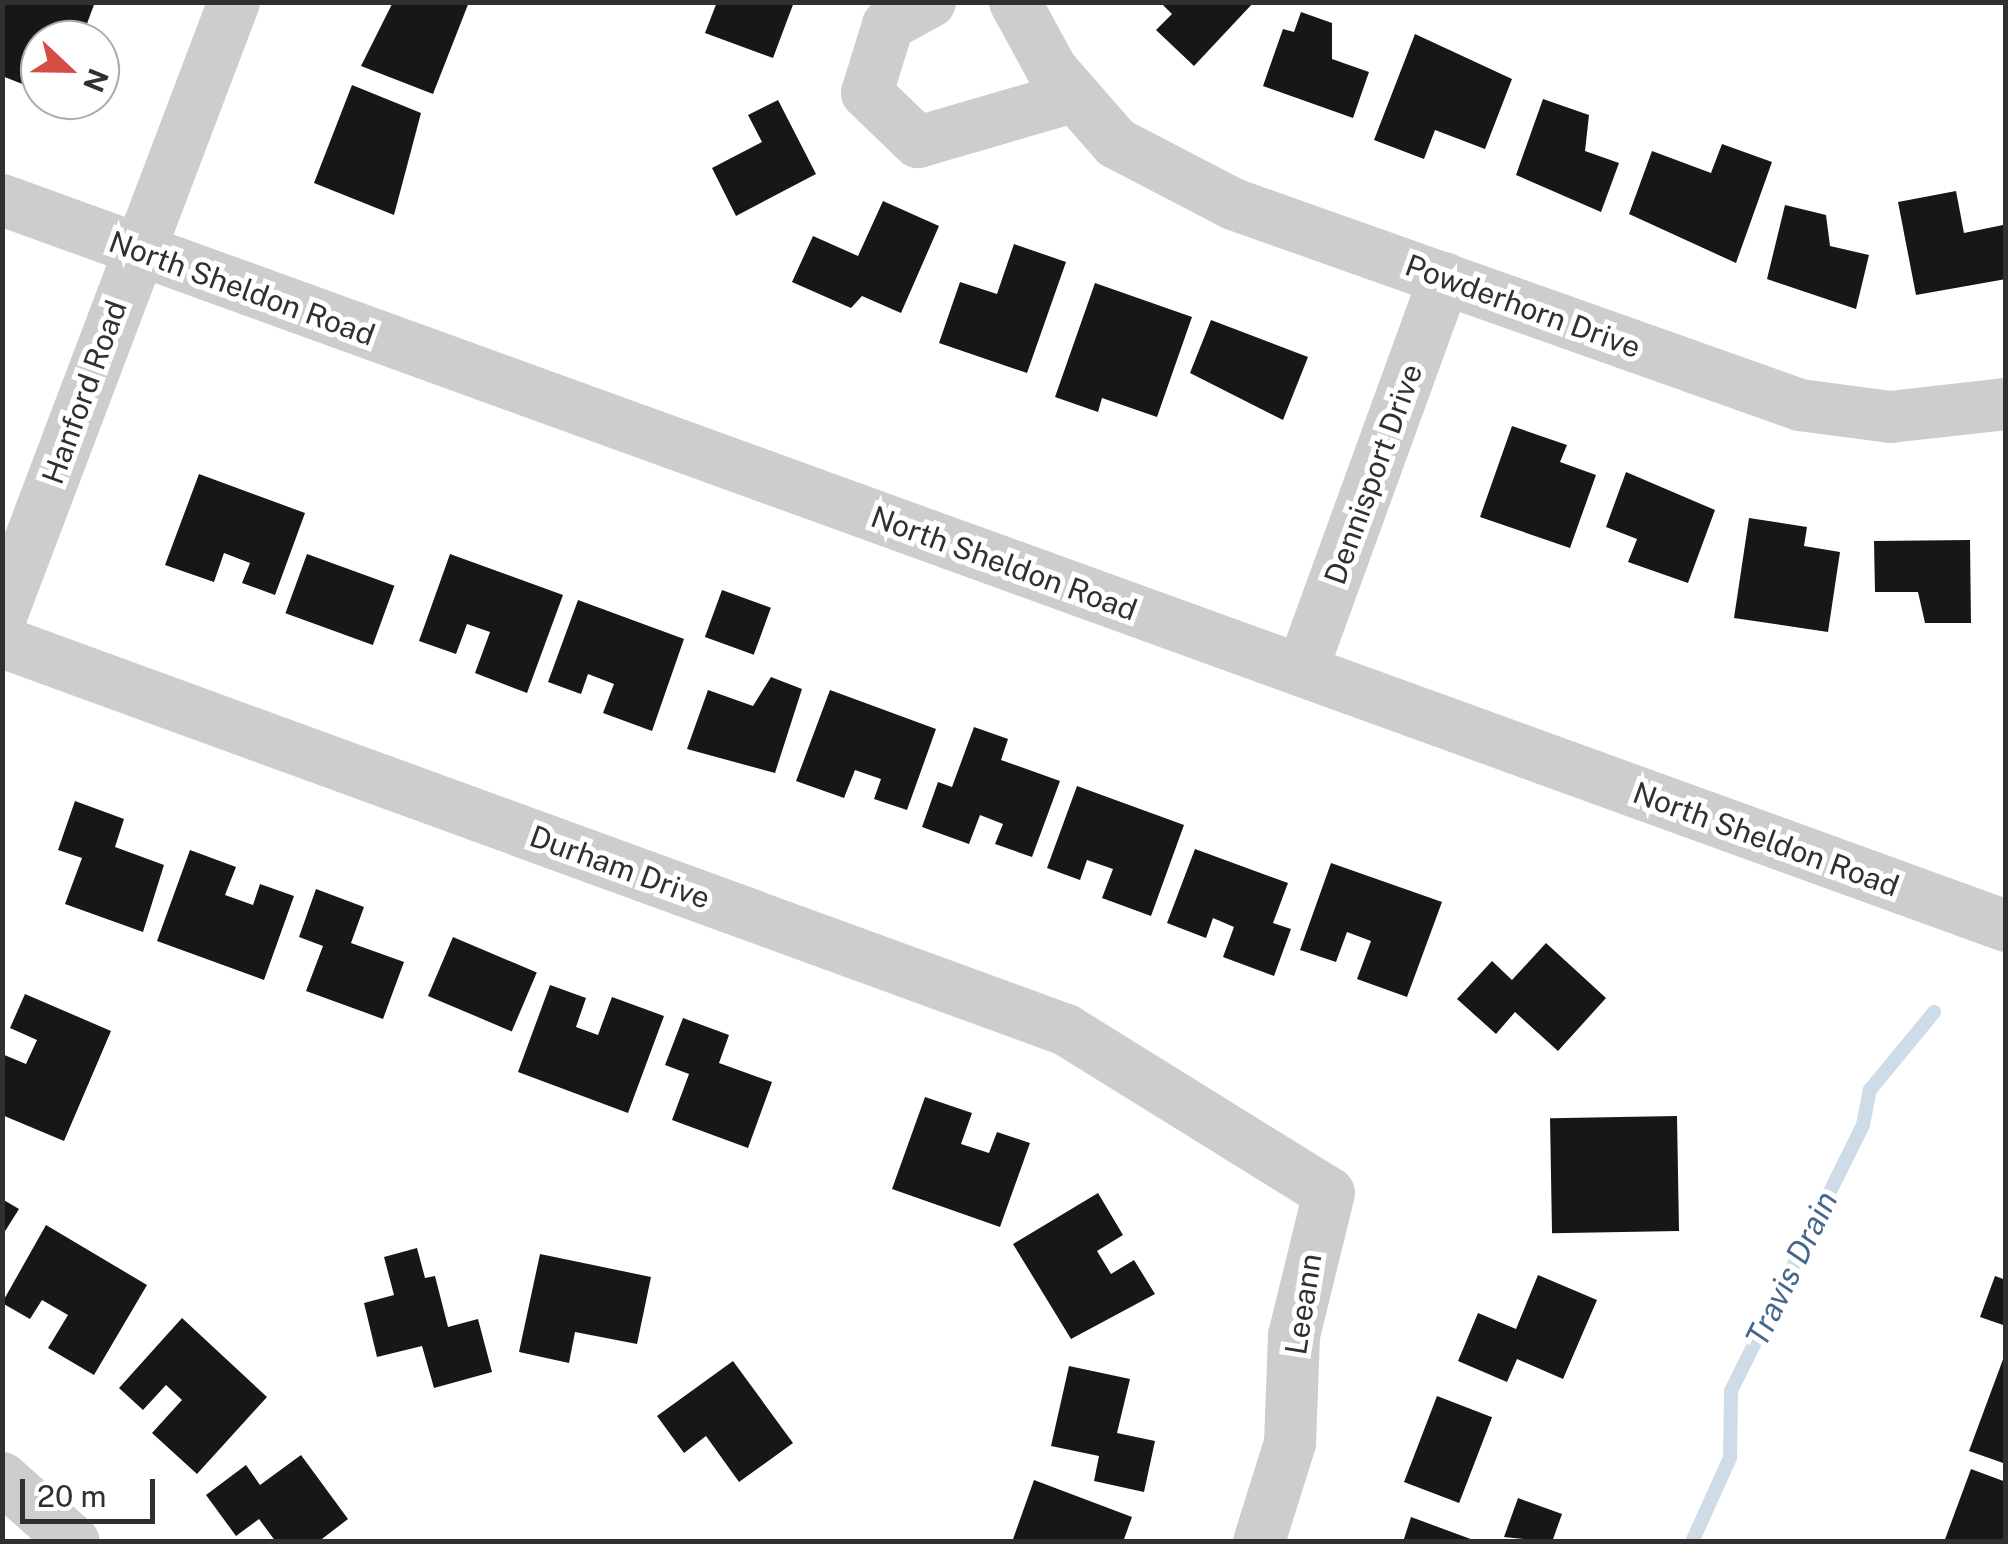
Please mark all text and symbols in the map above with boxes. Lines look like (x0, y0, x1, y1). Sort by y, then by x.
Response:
north arrow (20, 20, 120, 120)
text: N (77, 64, 116, 97)
street label: North Sheldon Road (104, 223, 380, 353)
street label: Powderhorn Drive (1400, 247, 1646, 365)
street label: Hanford Road (34, 295, 134, 489)
street label: Dennisport Drive (1316, 359, 1430, 589)
street label: North Sheldon Road (866, 498, 1142, 628)
street label: North Sheldon Road (1628, 774, 1904, 904)
street label: Durham Drive (525, 818, 715, 916)
water label: Travis Drain (1738, 1185, 1846, 1353)
street label: Leeann (1277, 1251, 1329, 1357)
scale bar (25, 1459, 160, 1521)
text: 20 m (37, 1478, 106, 1514)

